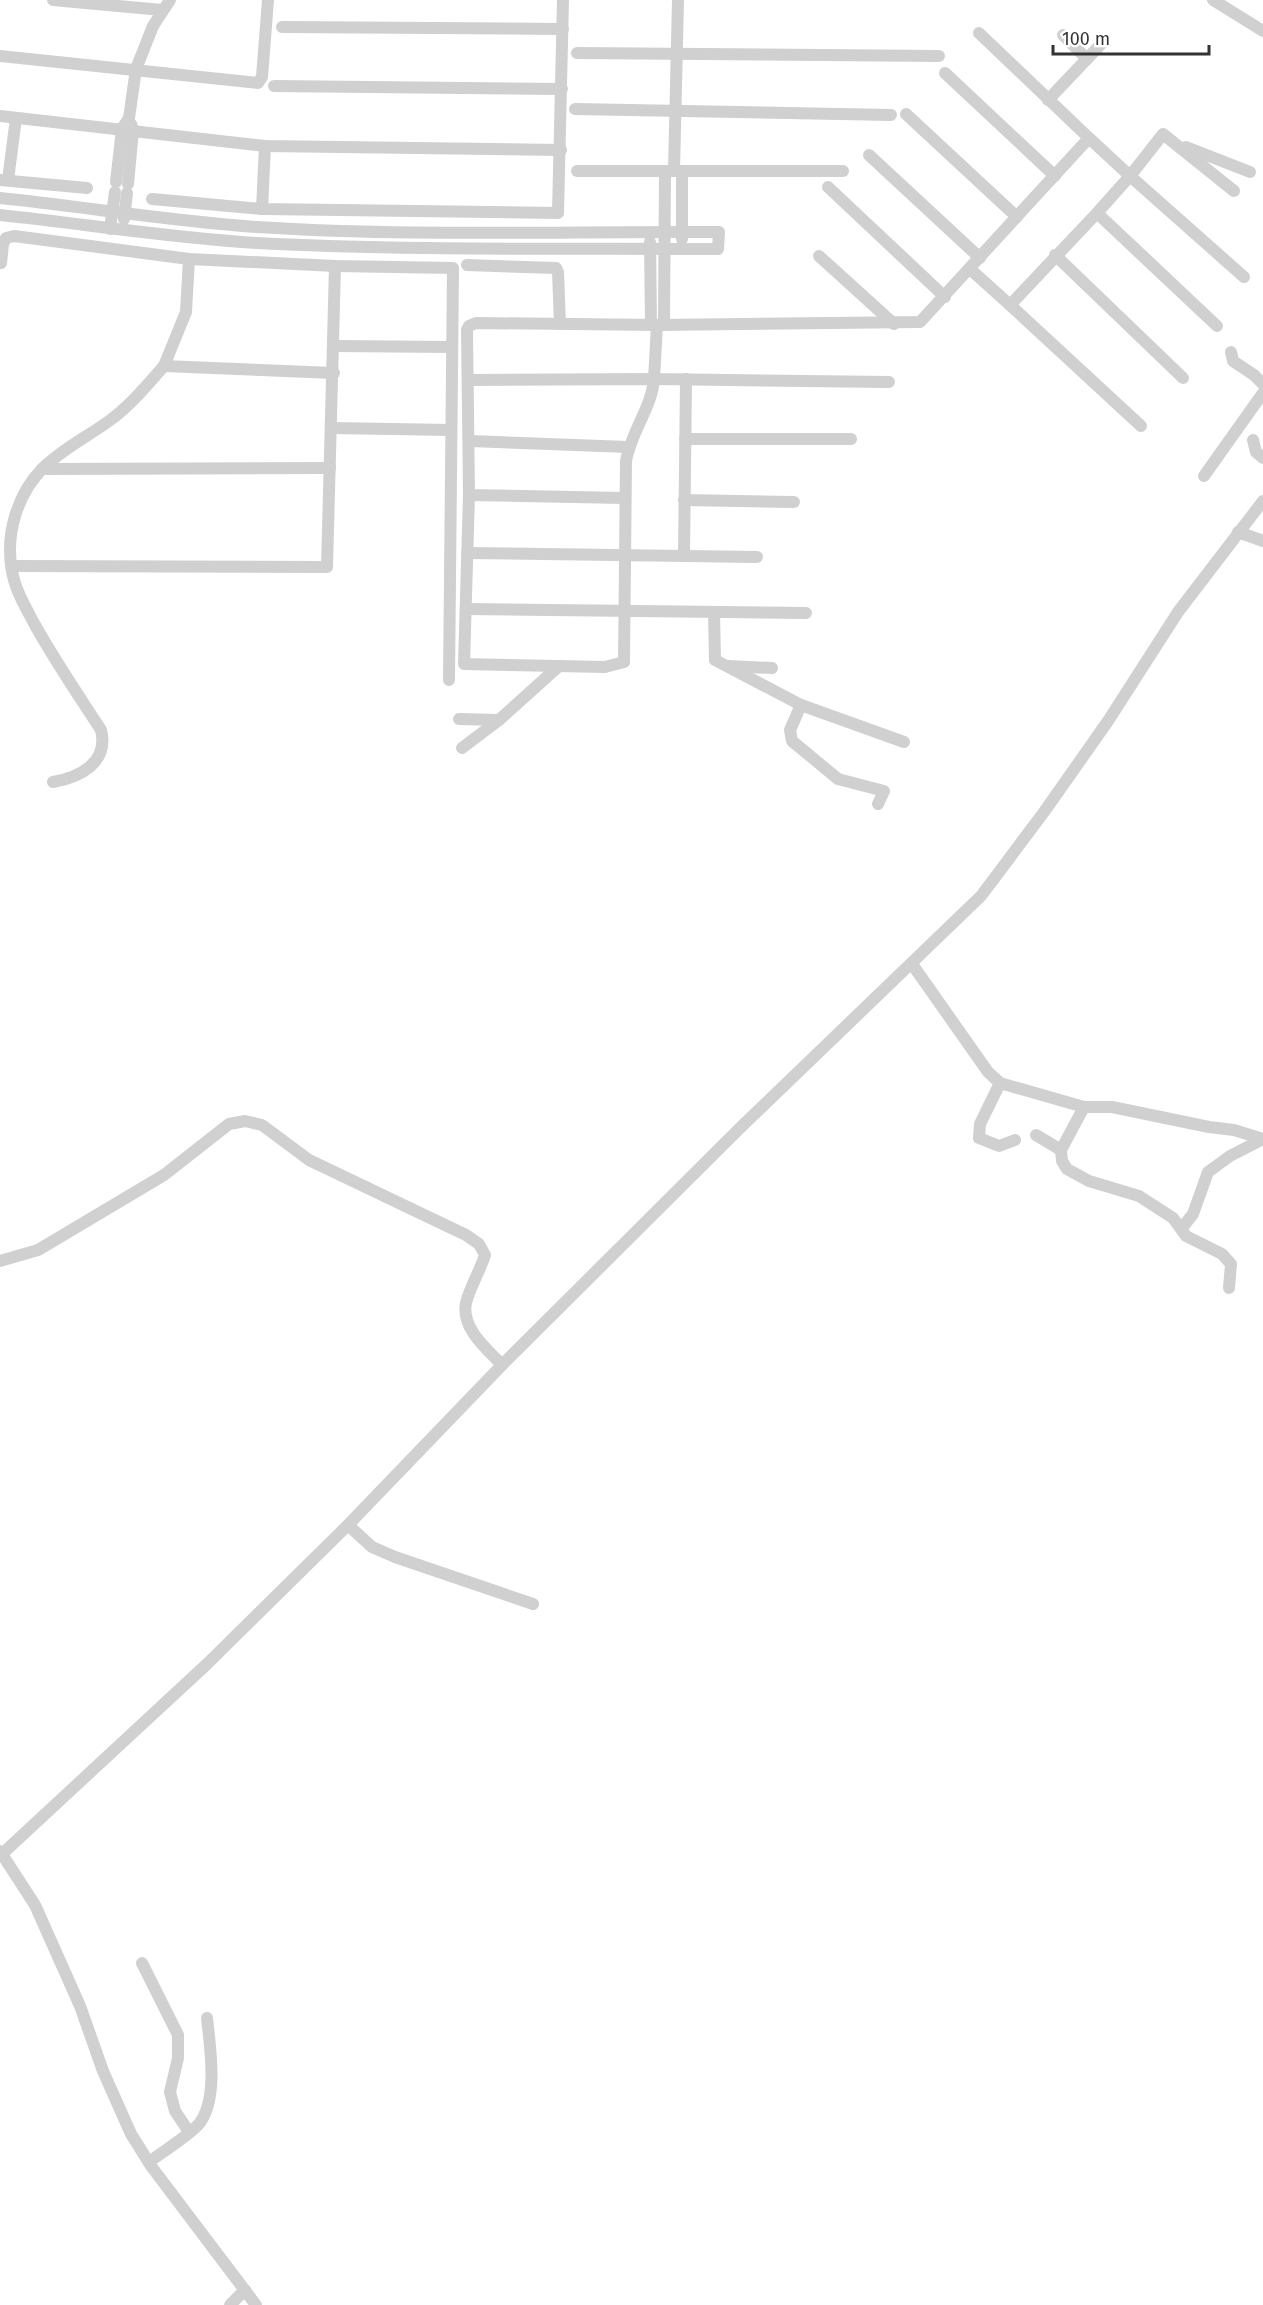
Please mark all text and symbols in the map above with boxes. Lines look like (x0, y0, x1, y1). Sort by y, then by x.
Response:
scale bar (1053, 18, 1209, 56)
text: 100 m (1062, 28, 1110, 50)

